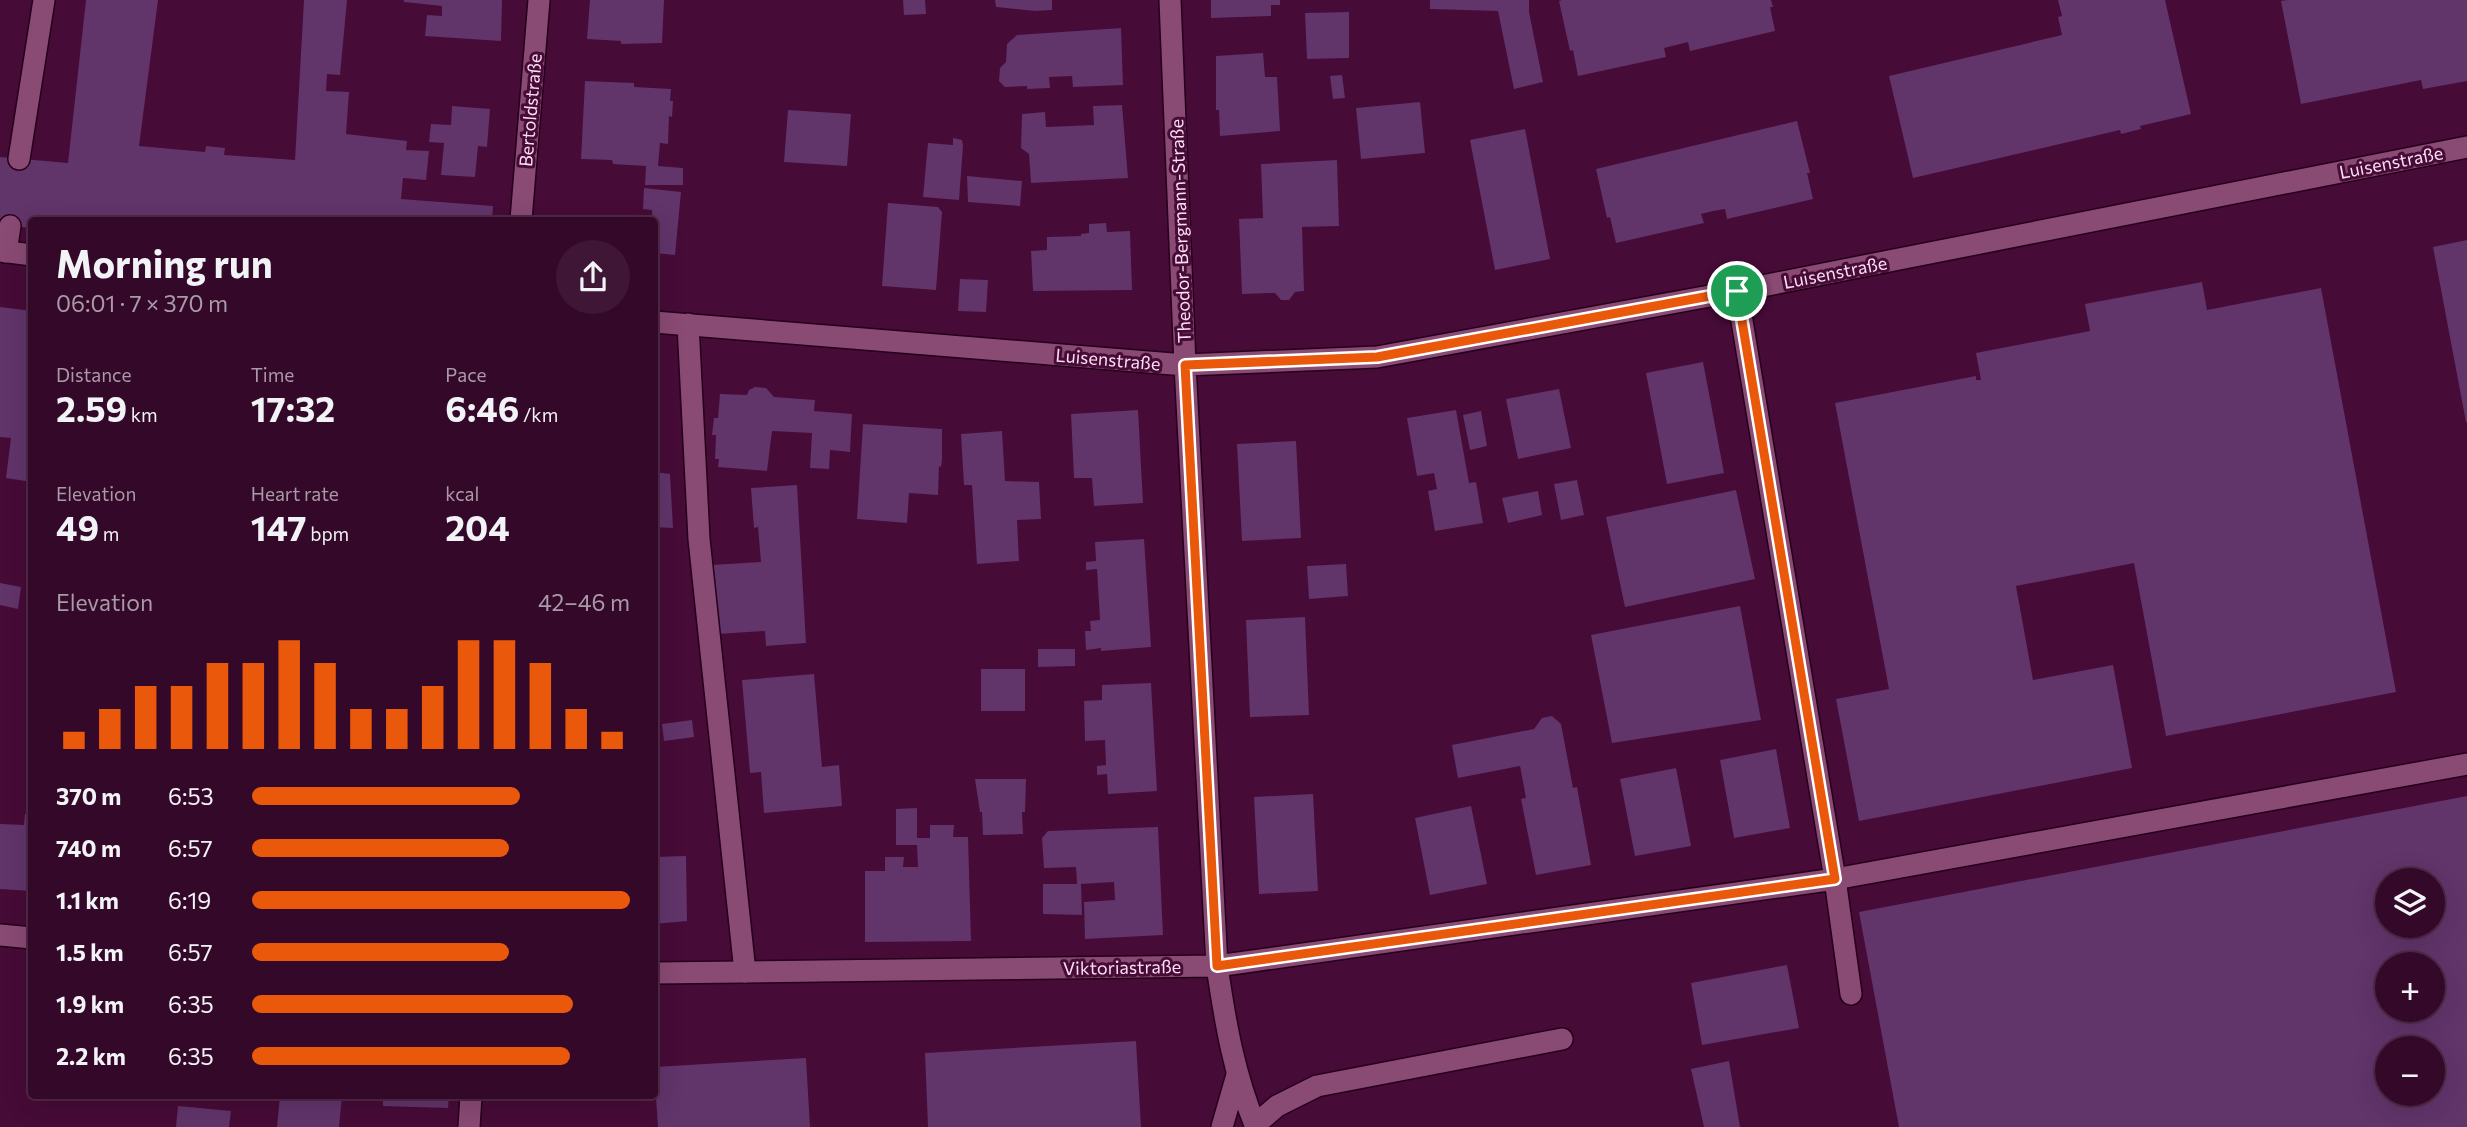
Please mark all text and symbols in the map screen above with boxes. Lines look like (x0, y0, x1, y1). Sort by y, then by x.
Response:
street label: Bertoldstraße (514, 52, 546, 168)
street label: Theodor-Bergmann-Straße (1165, 119, 1195, 343)
street label: Luisenstraße (2337, 141, 2445, 183)
text: Morning run (56, 239, 273, 286)
button: share (556, 240, 630, 314)
street label: Luisenstraße (1781, 251, 1889, 293)
pin (1707, 261, 1767, 321)
icon: arrive (1718, 272, 1756, 310)
text: 06:01 · 7 × 370 m (56, 289, 228, 317)
street label: Luisenstraße (1055, 343, 1161, 375)
text: Distance (56, 363, 132, 386)
text: Time (251, 363, 294, 386)
text: Pace (445, 363, 487, 386)
text: 2.59 (56, 386, 127, 429)
text: 17:32 (251, 386, 335, 429)
text: 6:46 (445, 386, 519, 429)
text: km (127, 403, 158, 426)
text: /km (519, 403, 558, 426)
text: Elevation (56, 482, 136, 505)
text: Heart rate (251, 482, 339, 505)
text: kcal (445, 482, 479, 505)
text: 49 (56, 505, 99, 548)
text: 147 (251, 505, 307, 548)
text: 204 (445, 505, 510, 548)
text: m (99, 522, 119, 545)
text: bpm (307, 522, 349, 545)
text: Elevation (56, 588, 153, 616)
text: 42–46 m (538, 588, 630, 616)
text: 370 m (56, 782, 121, 810)
text: 6:53 (168, 782, 214, 810)
text: 740 m (56, 834, 121, 862)
text: 6:57 (168, 834, 213, 862)
map controls (2375, 868, 2445, 1106)
button: layers (2375, 868, 2445, 938)
text: 1.1 km (56, 886, 119, 914)
text: 6:19 (168, 886, 211, 914)
text: 1.5 km (56, 938, 124, 966)
text: 6:57 (168, 938, 213, 966)
button: + (2375, 952, 2445, 1022)
street label: Viktoriastraße (1063, 955, 1181, 979)
text: 1.9 km (56, 990, 124, 1018)
text: 6:35 (168, 990, 214, 1018)
button: − (2375, 1036, 2445, 1106)
text: 2.2 km (56, 1042, 126, 1070)
text: 6:35 (168, 1042, 214, 1070)

